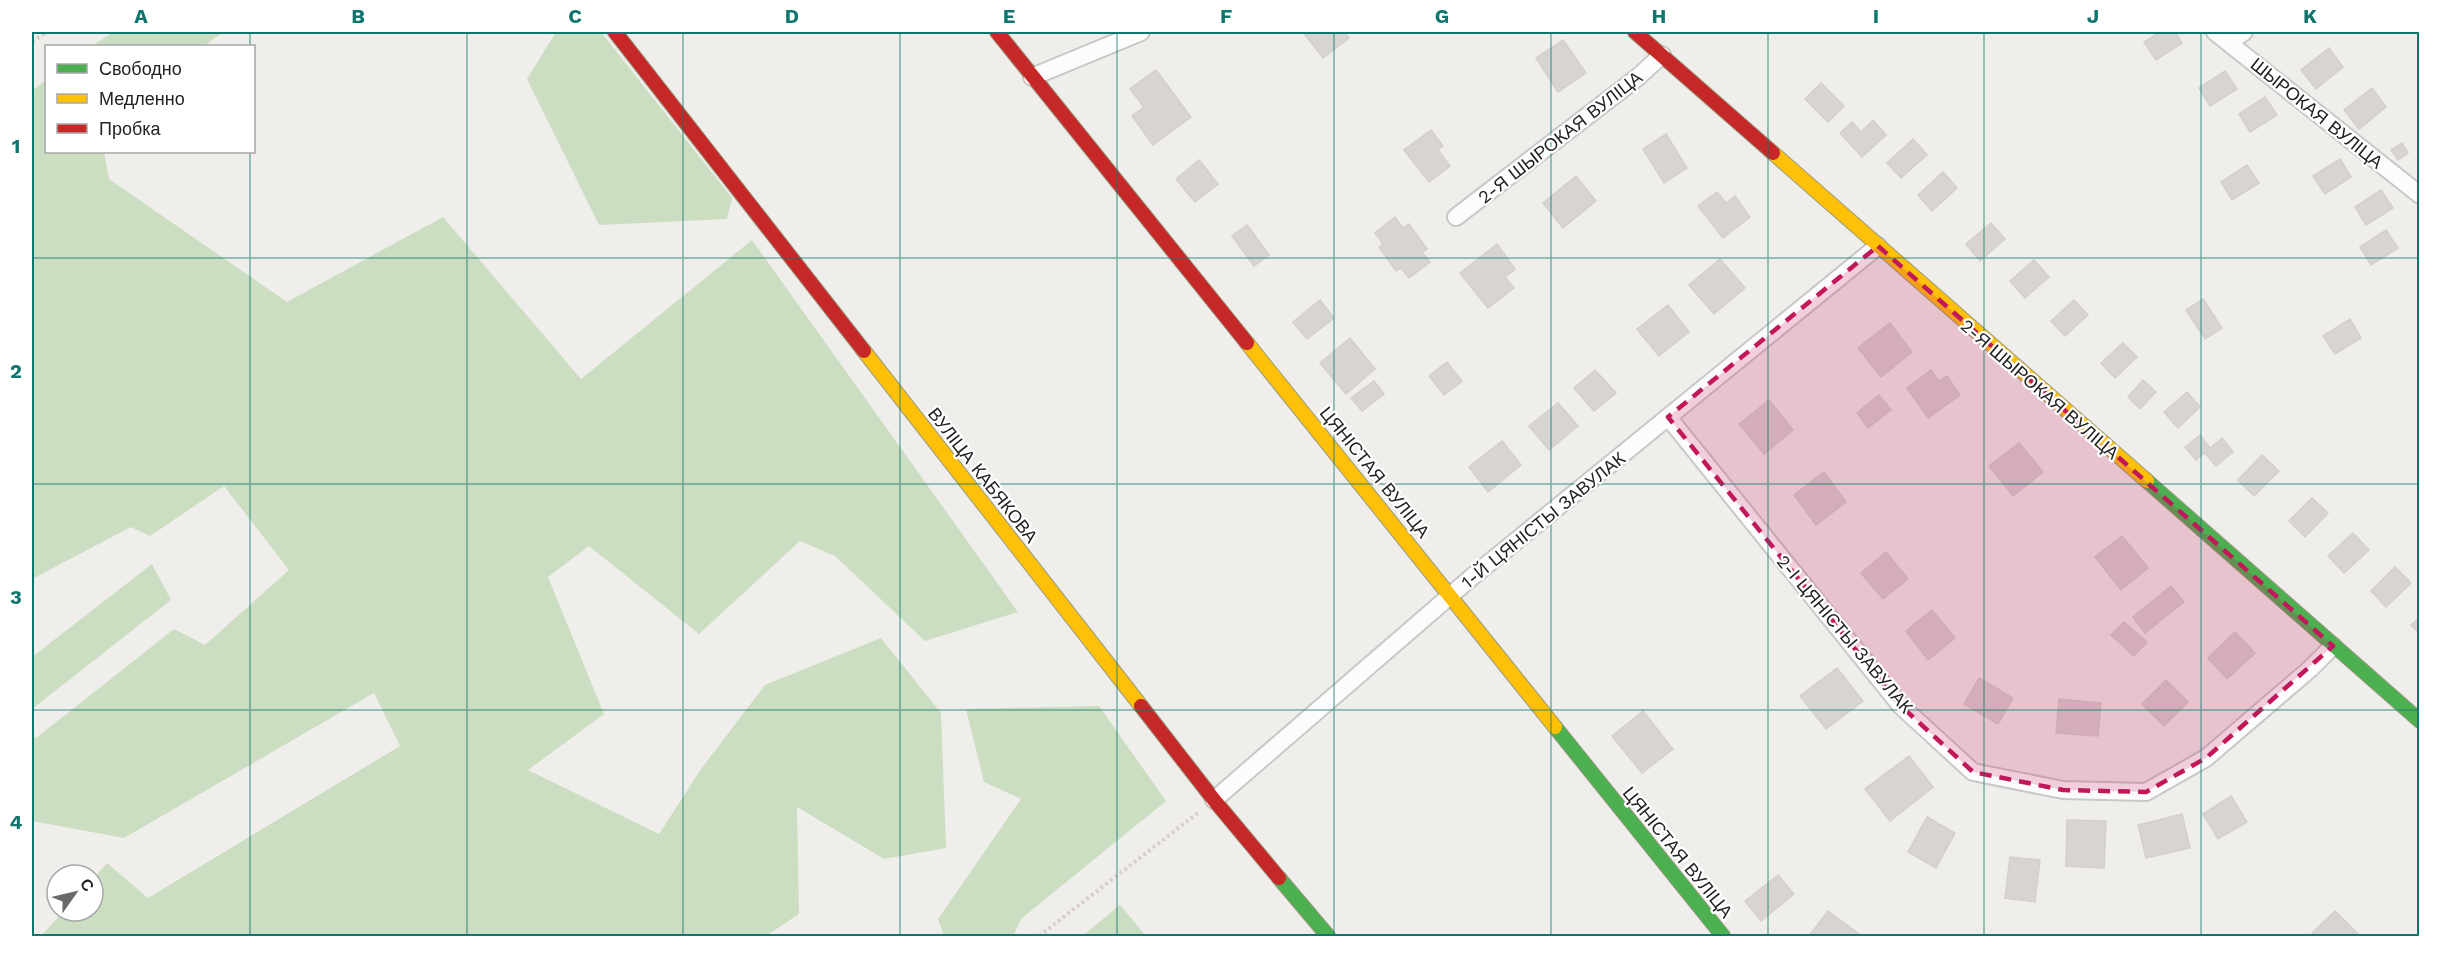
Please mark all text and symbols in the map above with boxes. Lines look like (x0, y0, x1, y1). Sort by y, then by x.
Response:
text: A (134, 4, 148, 28)
text: B (351, 4, 365, 28)
text: C (568, 4, 582, 28)
text: D (785, 4, 799, 28)
text: E (1003, 4, 1015, 28)
text: F (1220, 4, 1232, 28)
text: G (1435, 4, 1449, 28)
text: H (1652, 4, 1666, 28)
text: I (1873, 4, 1879, 28)
text: J (2087, 4, 2099, 28)
text: K (2303, 4, 2317, 28)
legend (45, 45, 255, 153)
street label: ШЫРОКАЯ ВУЛІЦА (2247, 53, 2387, 173)
text: Свободно (99, 58, 182, 79)
street label: 2-Я ШЫРОКАЯ ВУЛІЦА (1474, 66, 1646, 208)
text: Медленно (99, 88, 185, 109)
text: Пробка (99, 118, 162, 139)
text: 1 (12, 134, 20, 158)
street label: 2-Я ШЫРОКАЯ ВУЛІЦА (1957, 315, 2123, 463)
text: 2 (10, 359, 22, 383)
street label: ЦЯНІСТАЯ ВУЛІЦА (1316, 402, 1434, 542)
street label: ВУЛІЦА КАБЯКОВА (924, 403, 1042, 547)
street label: 1-Й ЦЯНІСТЫ ЗАВУЛАК (1457, 447, 1629, 593)
street label: 2-І ЦЯНІСТЫ ЗАВУЛАК (1773, 551, 1918, 718)
text: 3 (10, 585, 22, 609)
street label: ЦЯНІСТАЯ ВУЛІЦА (1619, 782, 1737, 922)
text: 4 (10, 810, 23, 834)
north arrow (45, 863, 105, 923)
text: С (76, 875, 98, 895)

